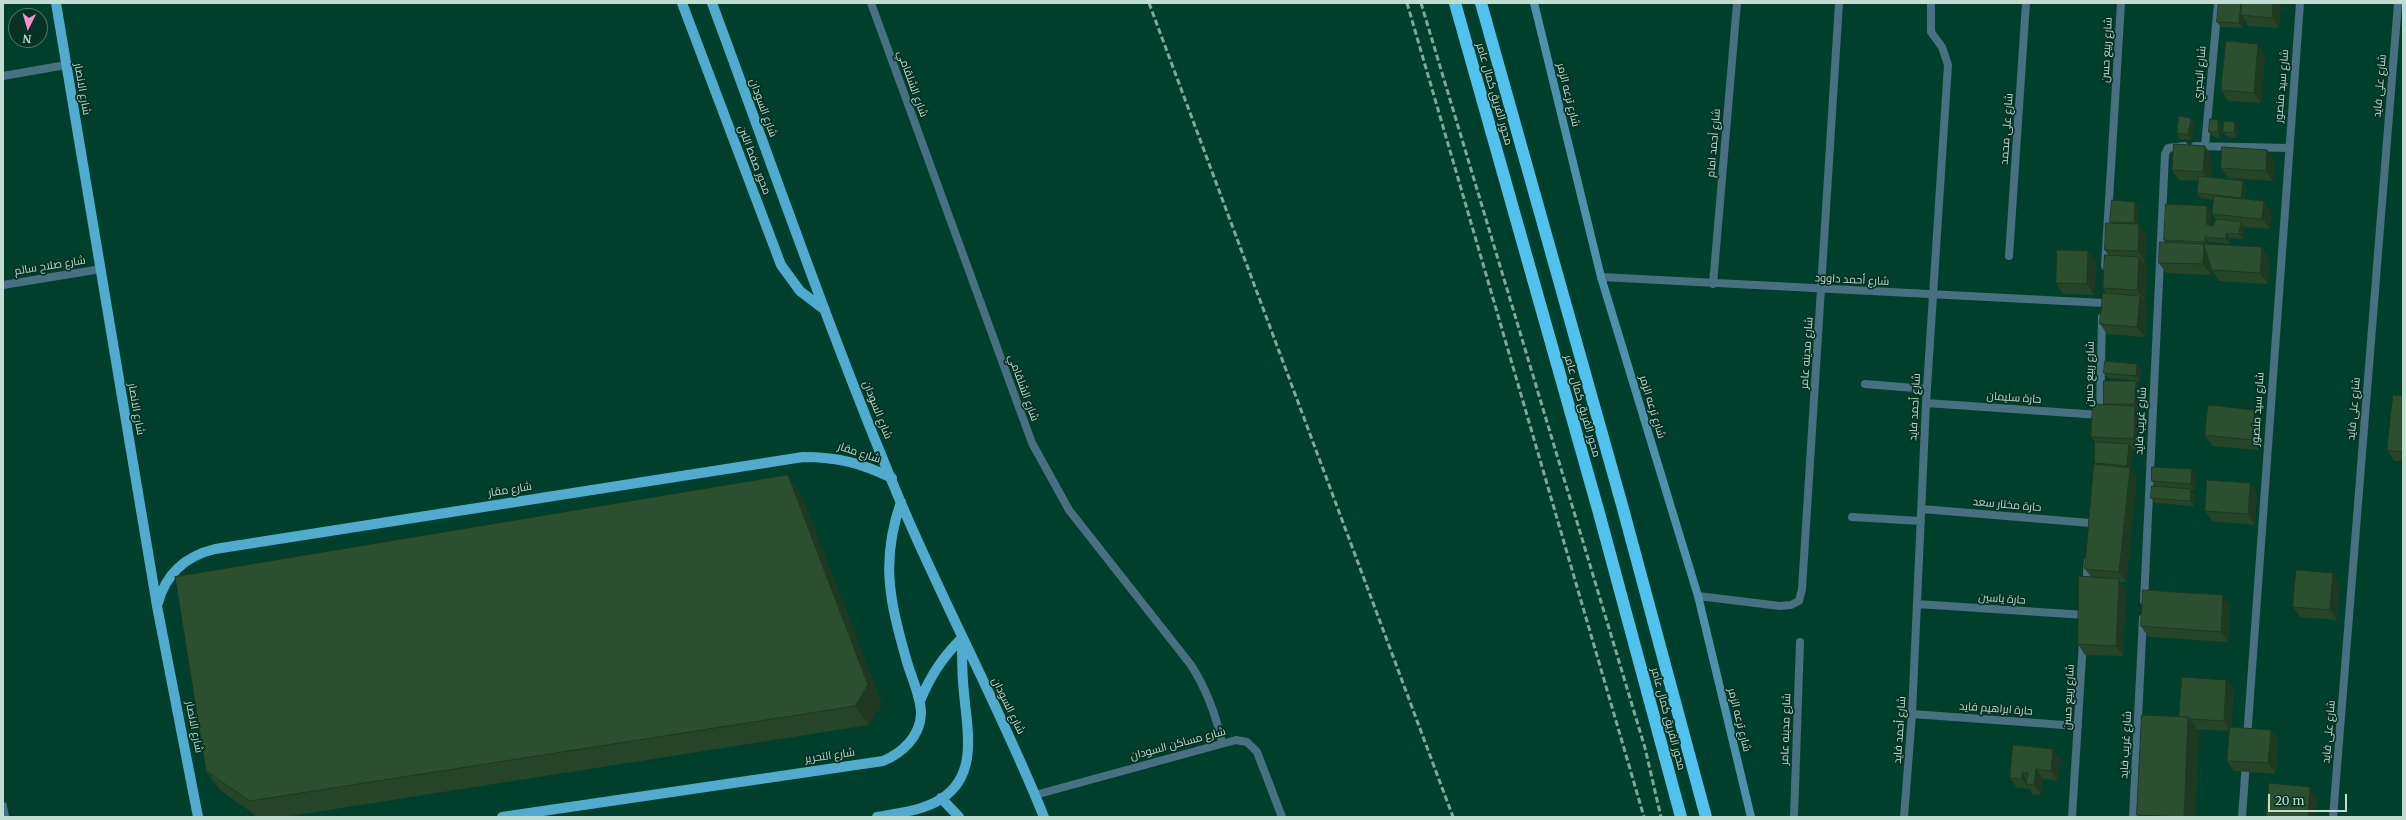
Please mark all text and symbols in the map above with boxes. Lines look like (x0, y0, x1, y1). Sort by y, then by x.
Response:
north arrow (8, 8, 48, 48)
street label: شارع ربيع حسن (2099, 17, 2115, 83)
text: N (22, 32, 32, 46)
street label: محور الفريق كمال عامر (1473, 41, 1515, 147)
street label: شارع البحيري (2191, 45, 2209, 103)
street label: شارع الشلقامي (894, 49, 930, 119)
street label: شارع سيد منصور (2272, 49, 2292, 123)
street label: شارع على فايد (2371, 54, 2389, 118)
street label: شارع الانصار (71, 62, 93, 116)
street label: شارع ترعه الزمر (1554, 62, 1582, 128)
street label: شارع السودان (746, 77, 780, 139)
street label: شارع على محمد (1998, 93, 2016, 165)
street label: شارع أحمد امام (1704, 108, 1724, 178)
street label: محور صفط اللبن (735, 123, 773, 197)
street label: شارع صلاح سالم (13, 254, 87, 278)
street label: شارع أحمد داوود (1814, 271, 1890, 289)
street label: شارع مدينه عامر (1798, 317, 1816, 389)
street label: شارع ربيع حسن (2083, 341, 2097, 407)
street label: شارع الشلقامي (1005, 353, 1041, 423)
street label: محور الفريق كمال عامر (1561, 353, 1603, 459)
street label: شارع سيد منصور (2249, 372, 2267, 446)
street label: شارع أحمد فايد (1907, 373, 1923, 441)
street label: شارع ترعه الزمر (1636, 374, 1668, 440)
street label: شارع على فايد (2345, 377, 2363, 441)
street label: شارع السودان (859, 379, 895, 441)
street label: شارع الانصار (125, 382, 147, 436)
street label: شارع غريب فايد (2133, 387, 2149, 455)
street label: حارة سليمان (1986, 389, 2042, 407)
street label: شارع مقار (836, 440, 882, 466)
street label: شارع مقار (487, 480, 533, 500)
street label: حارة مختار سعد (1972, 495, 2042, 515)
street label: حارة ياسين (1978, 591, 2026, 607)
street label: شارع ربيع حسن (2061, 664, 2077, 730)
street label: محور الفريق كمال عامر (1648, 666, 1688, 772)
street label: شارع السودان (989, 676, 1027, 736)
street label: شارع ترعه الزمر (1725, 687, 1753, 753)
street label: شارع مدينه عامر (1778, 693, 1794, 765)
street label: شارع أحمد فايد (1891, 696, 1909, 764)
street label: شارع الانصار (183, 700, 205, 754)
street label: حارة ابراهيم فايد (1959, 700, 2033, 718)
street label: شارع على فايد (2320, 700, 2338, 764)
street label: شارع غريب فايد (2118, 711, 2134, 779)
street label: شارع مساكن السودان (1129, 725, 1227, 763)
street label: شارع التحرير (804, 746, 856, 766)
scale bar (2270, 786, 2349, 812)
text: 20 m (2275, 793, 2304, 808)

